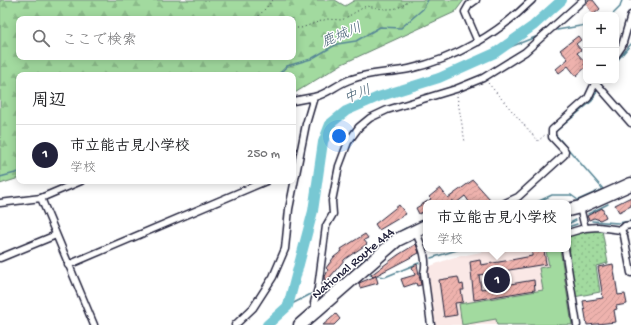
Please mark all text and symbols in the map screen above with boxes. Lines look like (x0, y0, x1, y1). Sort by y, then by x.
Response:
map controls (583, 12, 619, 84)
button: + (583, 12, 619, 48)
search box (16, 16, 296, 60)
water label: 鹿城川 (319, 19, 365, 52)
icon: search (30, 27, 52, 49)
text: ここで検索 (62, 32, 137, 50)
button: − (583, 48, 619, 84)
water label: 中川 (341, 81, 374, 108)
text: 周辺 (32, 92, 66, 112)
your location (329, 126, 349, 146)
text: 市立能古見小学校 (70, 138, 190, 156)
text: 1 (42, 147, 48, 162)
text: 250 m (247, 147, 280, 162)
text: 学校 (70, 161, 96, 176)
popup (423, 200, 571, 252)
text: 市立能古見小学校 (437, 210, 557, 228)
street label: National Route 444 (309, 225, 398, 303)
text: 学校 (437, 233, 463, 248)
pin: 1 (484, 265, 510, 295)

